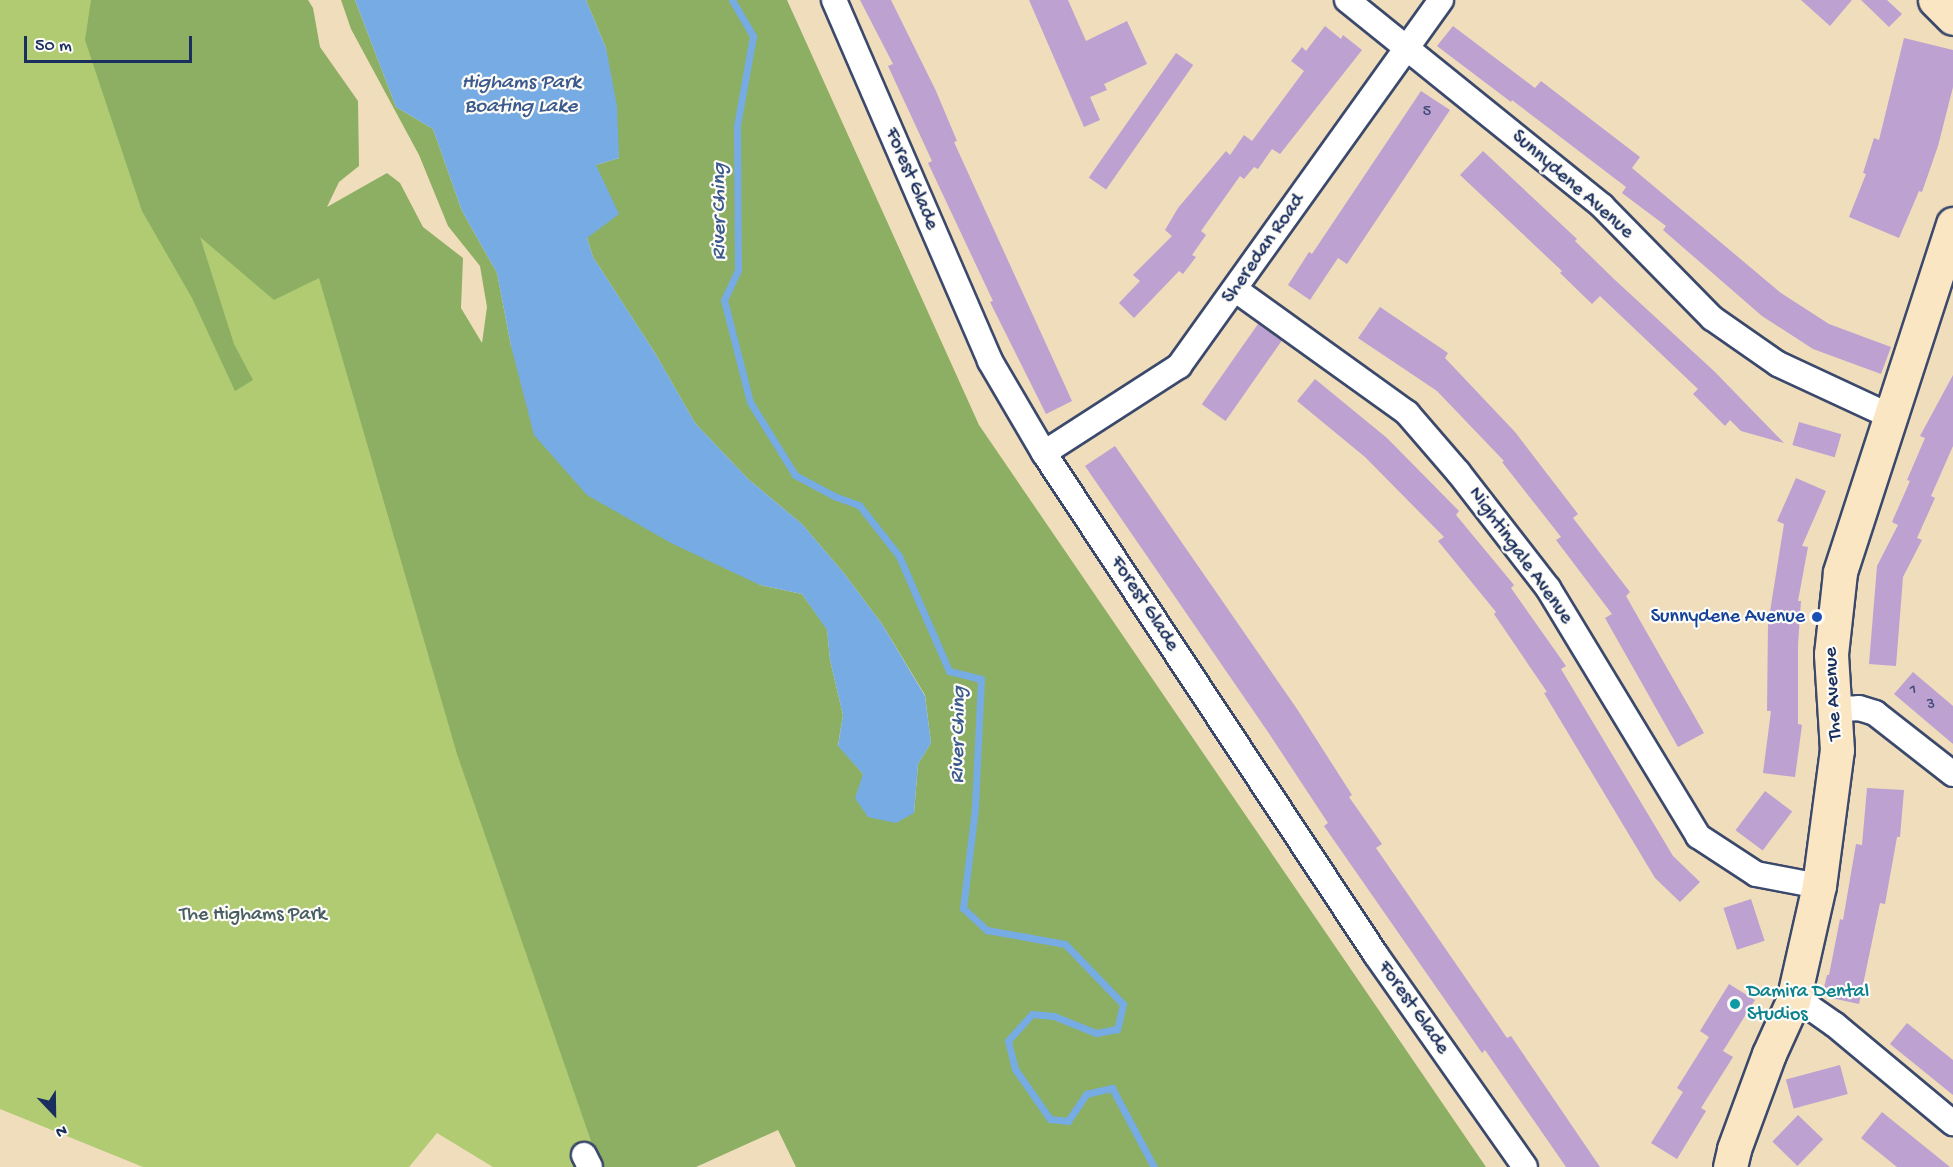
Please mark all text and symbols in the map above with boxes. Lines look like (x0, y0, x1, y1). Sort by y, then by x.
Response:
scale bar (27, 24, 195, 62)
text: 50 m (35, 36, 72, 57)
water label: Highams Park Boating Lake (461, 71, 581, 121)
house number: 5 (1423, 103, 1431, 123)
street label: Forest Glade (879, 124, 943, 234)
street label: Sunnydene Avenue (1506, 125, 1638, 245)
water label: River Ching (708, 163, 734, 261)
street label: Sheredan Road (1217, 189, 1311, 309)
street label: Nightingale Avenue (1462, 483, 1578, 629)
street label: Forest Glade (1104, 552, 1184, 656)
place label: Sunnydene Avenue (1651, 605, 1805, 629)
marker: Sunnydene Avenue (1810, 610, 1824, 624)
street label: The Avenue (1820, 647, 1848, 741)
house number: 1 (1910, 681, 1916, 701)
water label: River Ching (947, 686, 973, 784)
house number: 3 (1927, 696, 1935, 716)
park label: The Highams Park (180, 903, 326, 927)
street label: Forest Glade (1372, 957, 1454, 1059)
place label: Damira Dental Studios (1747, 981, 1869, 1028)
marker: Damira Dental Studios (1728, 997, 1742, 1011)
north arrow (24, 1083, 84, 1143)
text: N (53, 1119, 69, 1141)

